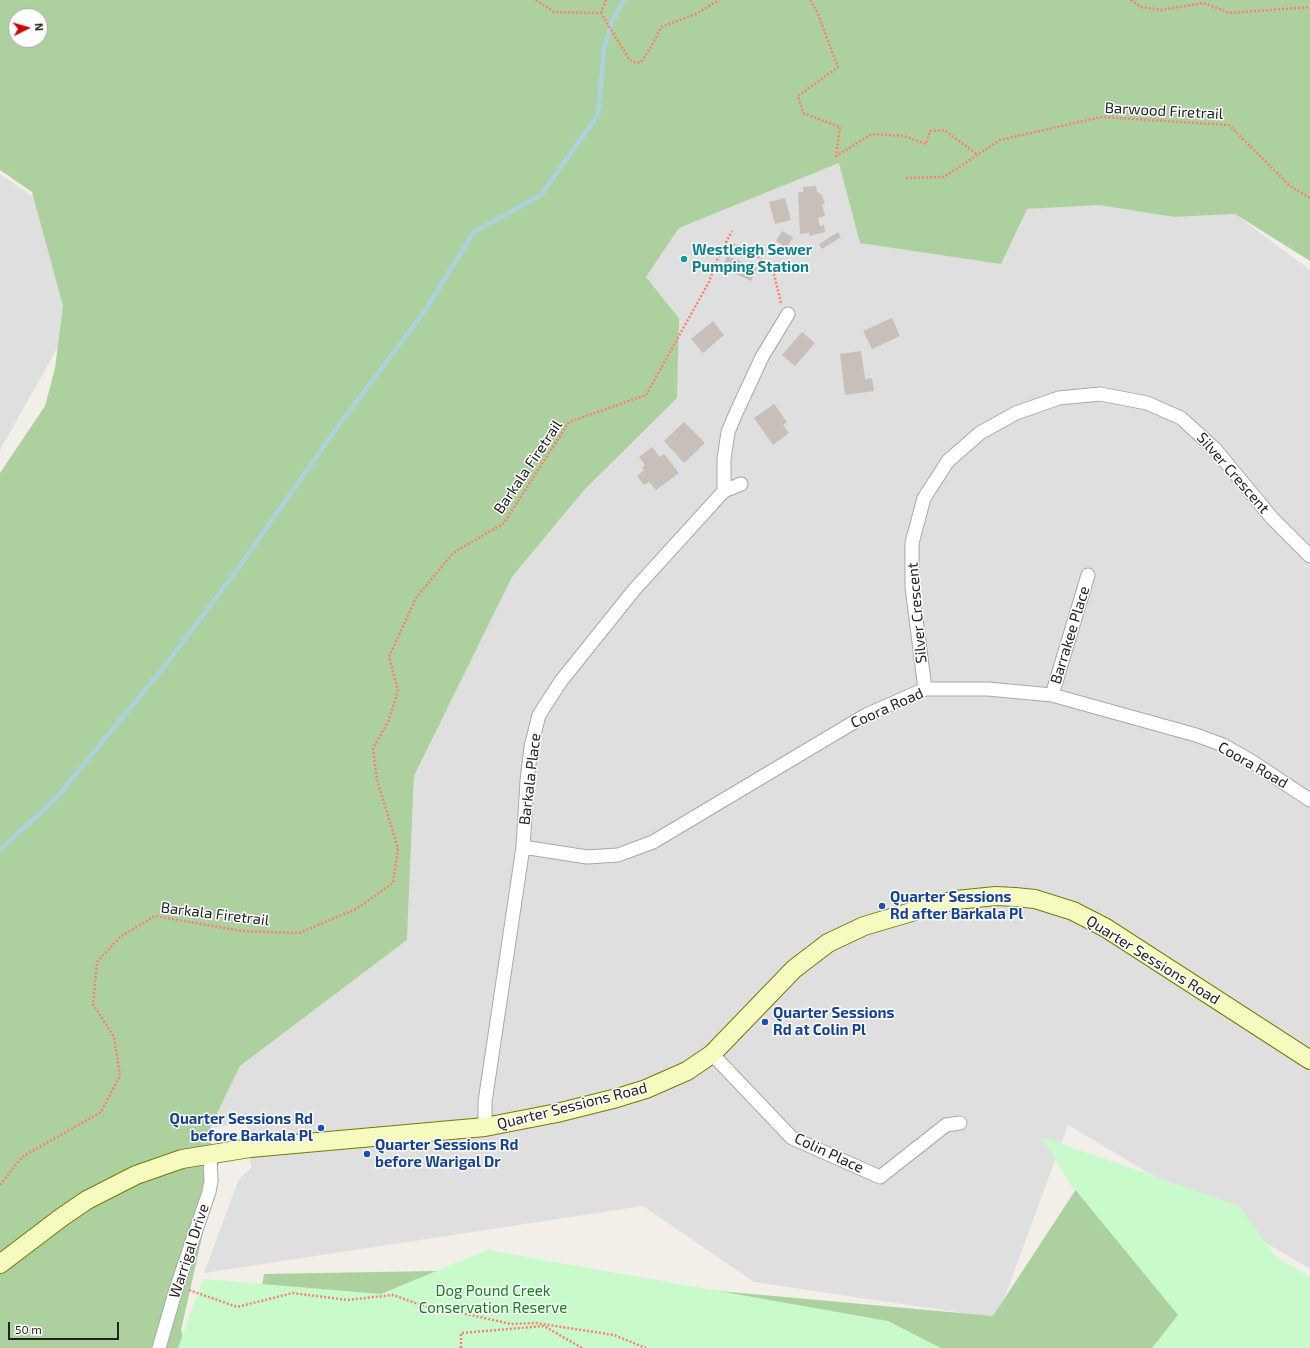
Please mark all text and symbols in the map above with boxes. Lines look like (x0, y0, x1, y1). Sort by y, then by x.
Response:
north arrow (8, 8, 48, 48)
text: N (33, 22, 46, 32)
street label: Barwood Firetrail (1104, 99, 1224, 123)
place label: Westleigh Sewer Pumping Station (692, 241, 812, 276)
marker: Westleigh Sewer Pumping Station (679, 254, 689, 264)
street label: Barkala Firetrail (490, 417, 566, 517)
street label: Silver Crescent (1193, 429, 1273, 517)
street label: Silver Crescent (904, 562, 930, 664)
street label: Barrakee Place (1047, 584, 1093, 686)
street label: Coora Road (848, 684, 926, 732)
street label: Barkala Place (515, 732, 545, 826)
street label: Coora Road (1215, 738, 1291, 792)
place label: Quarter Sessions Rd after Barkala Pl (890, 888, 1023, 923)
street label: Barkala Firetrail (160, 898, 270, 930)
marker: Quarter Sessions Rd after Barkala Pl (877, 901, 887, 911)
street label: Quarter Sessions Road (1083, 912, 1223, 1008)
place label: Quarter Sessions Rd at Colin Pl (773, 1004, 895, 1039)
marker: Quarter Sessions Rd at Colin Pl (760, 1017, 770, 1027)
street label: Quarter Sessions Road (495, 1079, 649, 1133)
place label: Quarter Sessions Rd before Barkala Pl (170, 1110, 313, 1145)
marker: Quarter Sessions Rd before Barkala Pl (316, 1123, 326, 1133)
street label: Colin Place (792, 1129, 866, 1177)
place label: Quarter Sessions Rd before Warigal Dr (375, 1136, 518, 1171)
marker: Quarter Sessions Rd before Warigal Dr (362, 1149, 372, 1159)
street label: Warrigal Drive (165, 1202, 213, 1300)
park label: Dog Pound Creek Conservation Reserve (419, 1282, 567, 1317)
scale bar (10, 1314, 121, 1340)
text: 50 m (15, 1322, 42, 1336)

